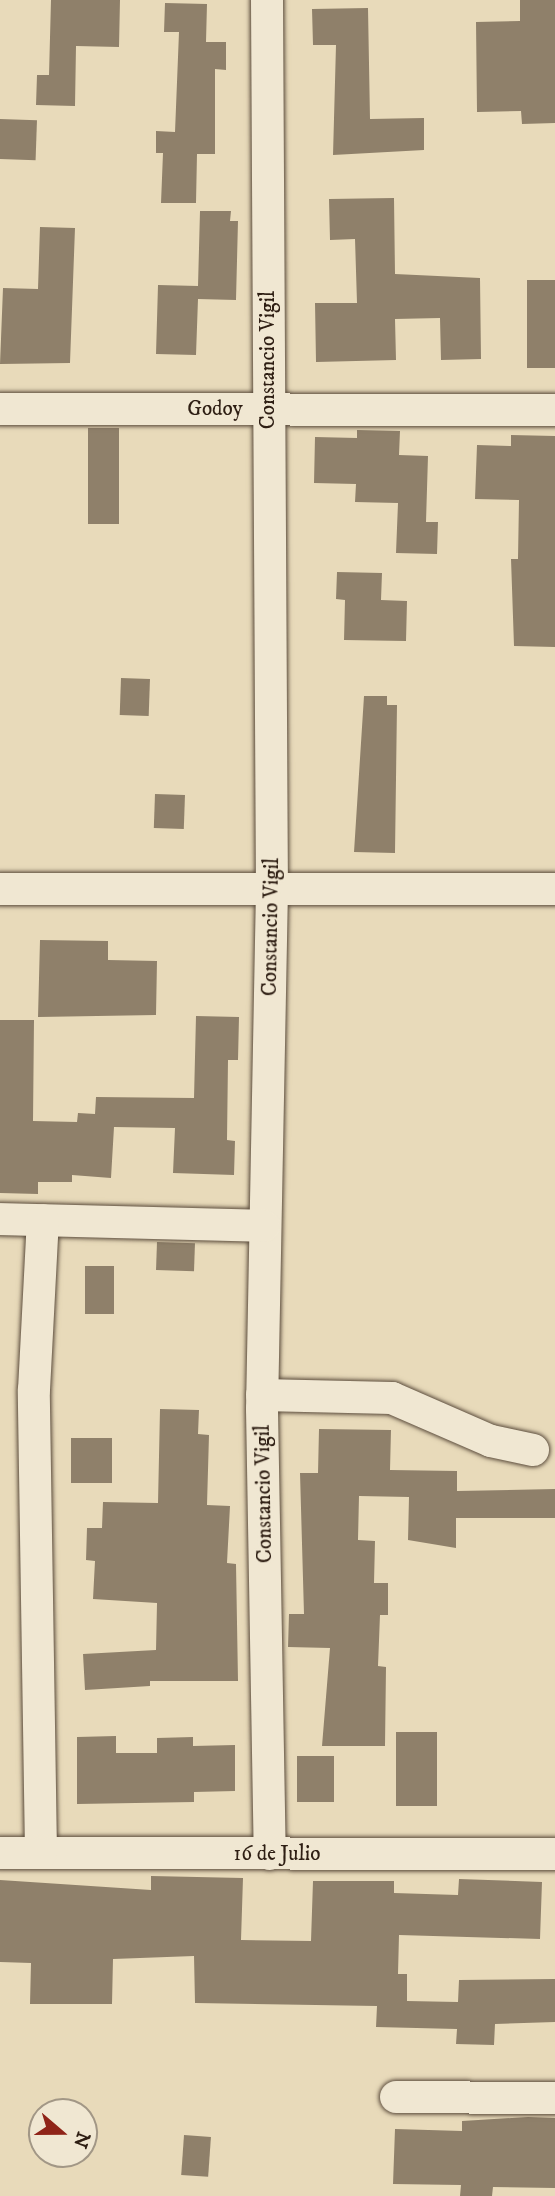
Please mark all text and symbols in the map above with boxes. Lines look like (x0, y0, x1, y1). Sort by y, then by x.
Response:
street label: Constancio Vigil (255, 291, 281, 429)
street label: Godoy (187, 396, 243, 422)
street label: Constancio Vigil (257, 858, 285, 996)
street label: Constancio Vigil (250, 1425, 278, 1563)
street label: 16 de Julio (234, 1841, 320, 1867)
north arrow (28, 2098, 98, 2168)
text: N (68, 2128, 95, 2151)

